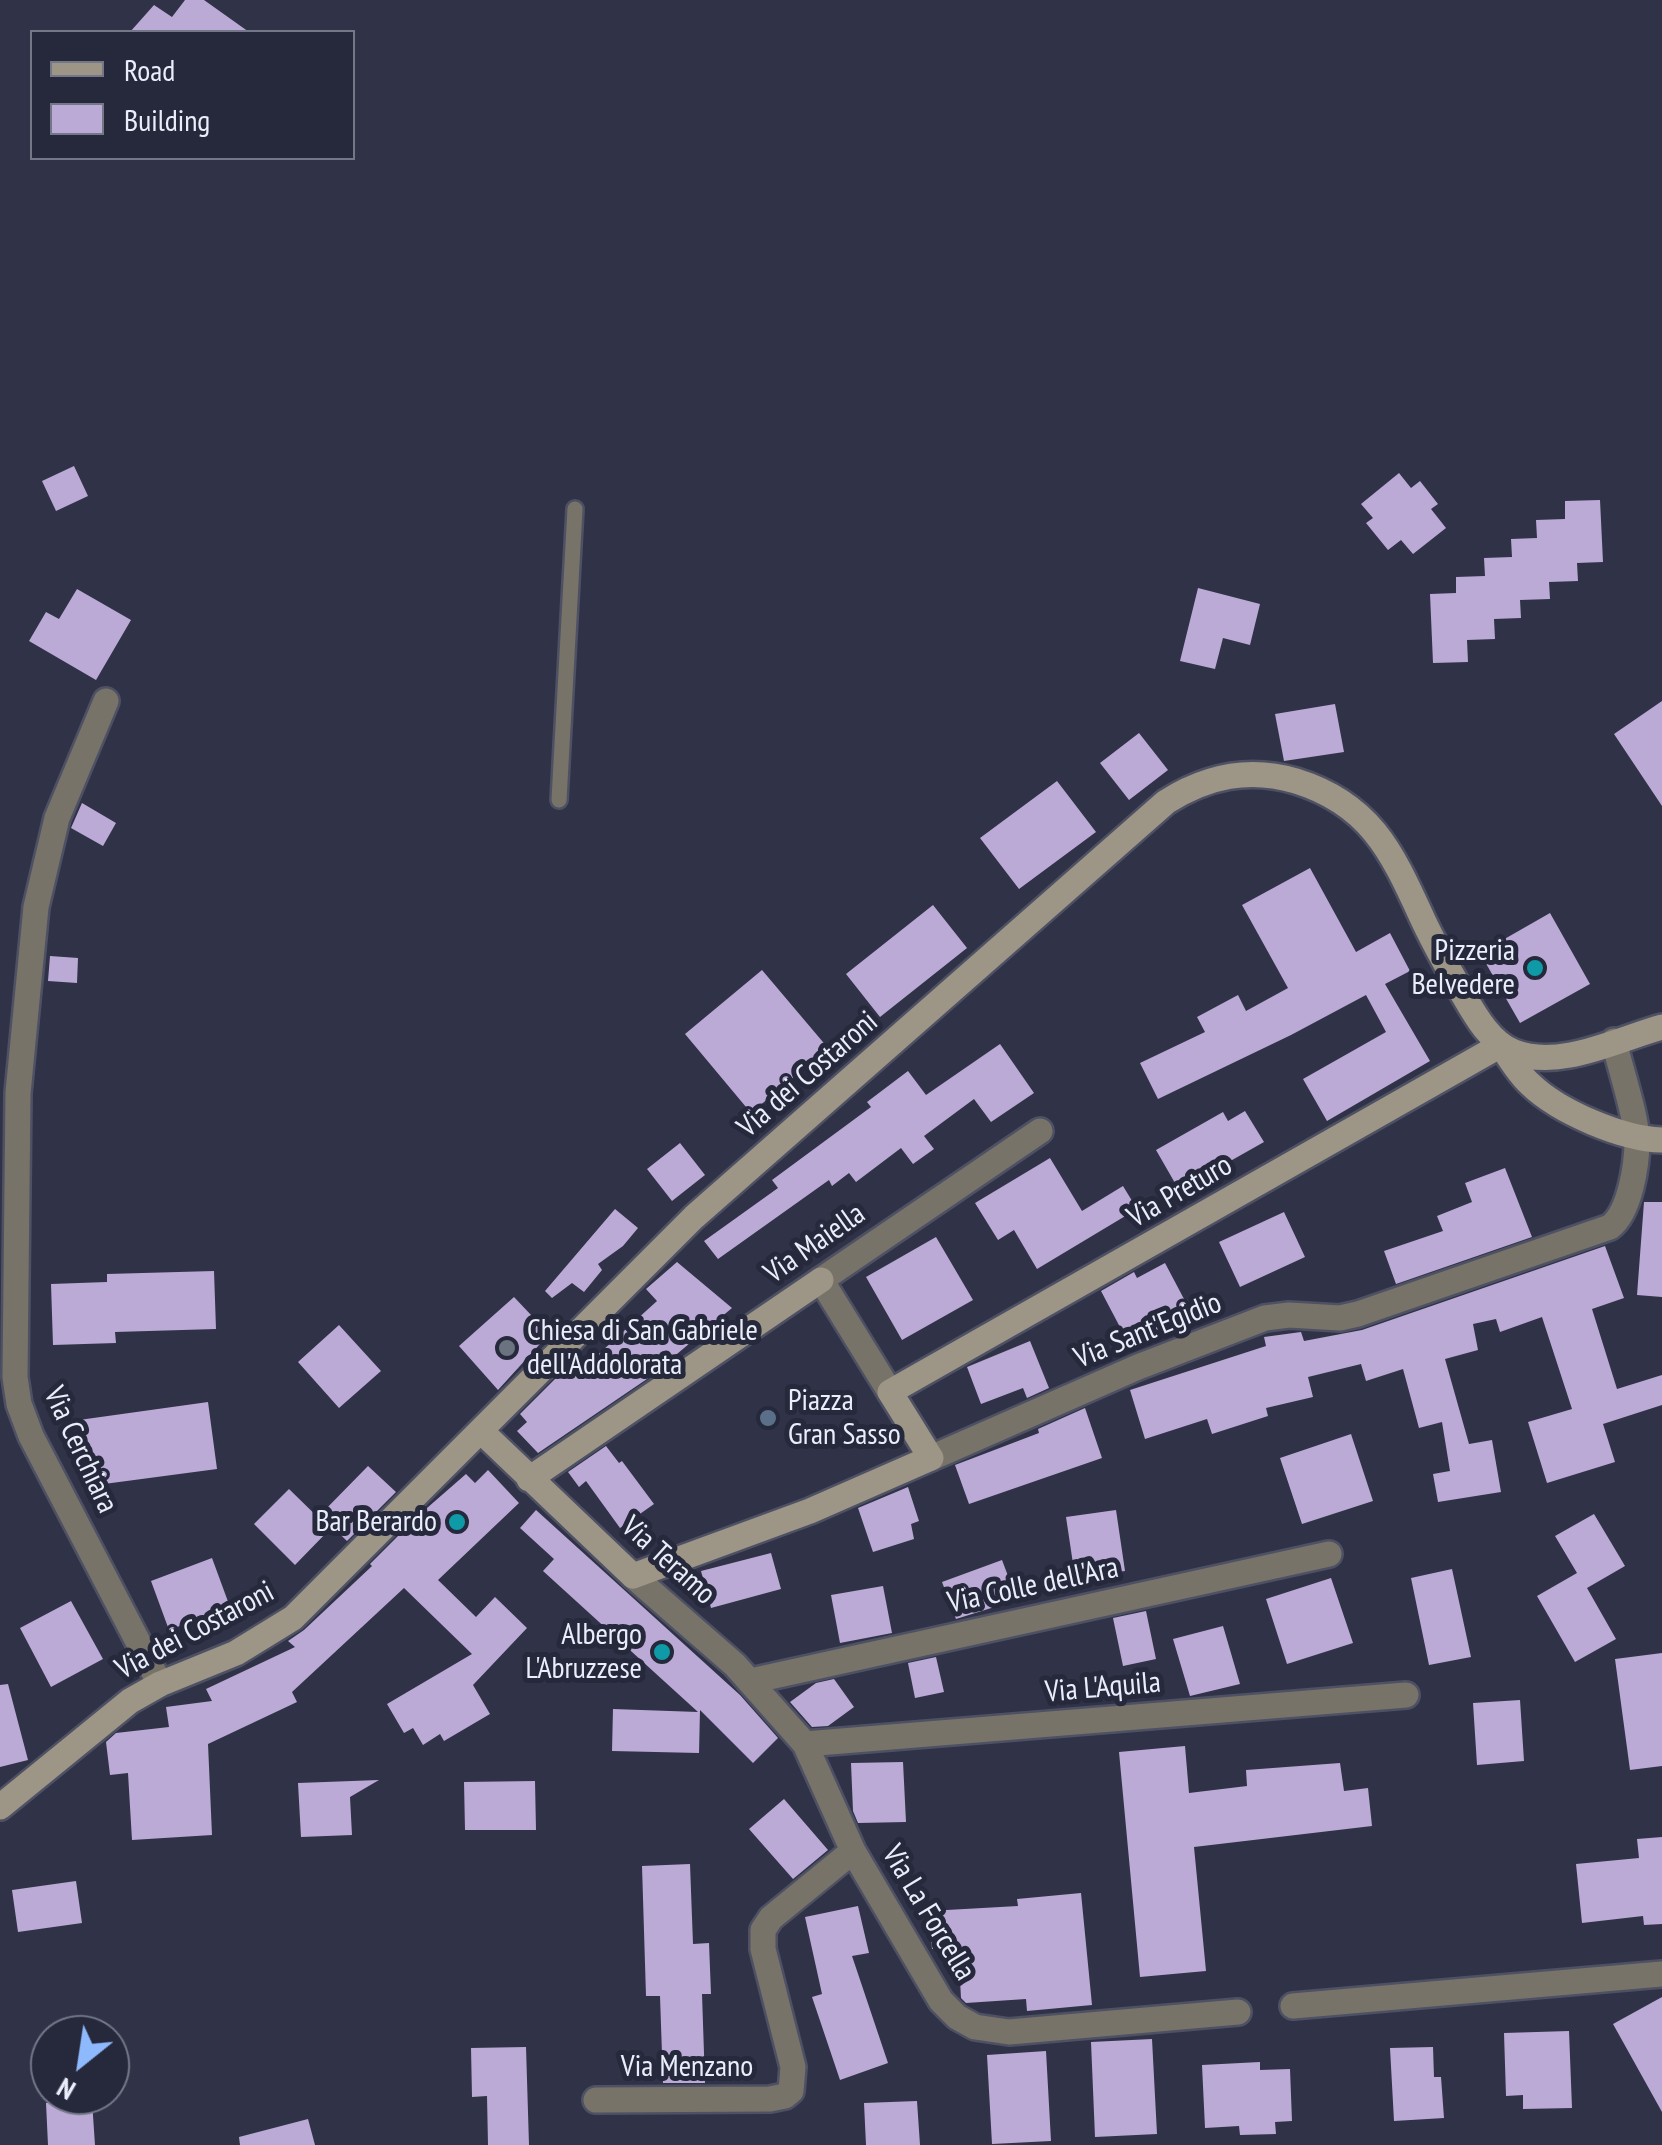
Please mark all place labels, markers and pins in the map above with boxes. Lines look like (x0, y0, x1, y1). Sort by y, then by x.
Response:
place label: Pizzeria Belvedere (1411, 933, 1515, 1004)
marker: Pizzeria Belvedere (1524, 957, 1546, 979)
place label: Chiesa di San Gabriele dell'Addolorata (527, 1313, 758, 1384)
marker: Chiesa di San Gabriele dell'Addolorata (496, 1337, 518, 1359)
place label: Piazza Gran Sasso (788, 1383, 901, 1454)
marker: Piazza Gran Sasso (757, 1407, 779, 1429)
place label: Bar Berardo (315, 1504, 437, 1540)
marker: Bar Berardo (446, 1511, 468, 1533)
place label: Albergo L'Abruzzese (526, 1617, 642, 1688)
marker: Albergo L'Abruzzese (651, 1641, 673, 1663)

